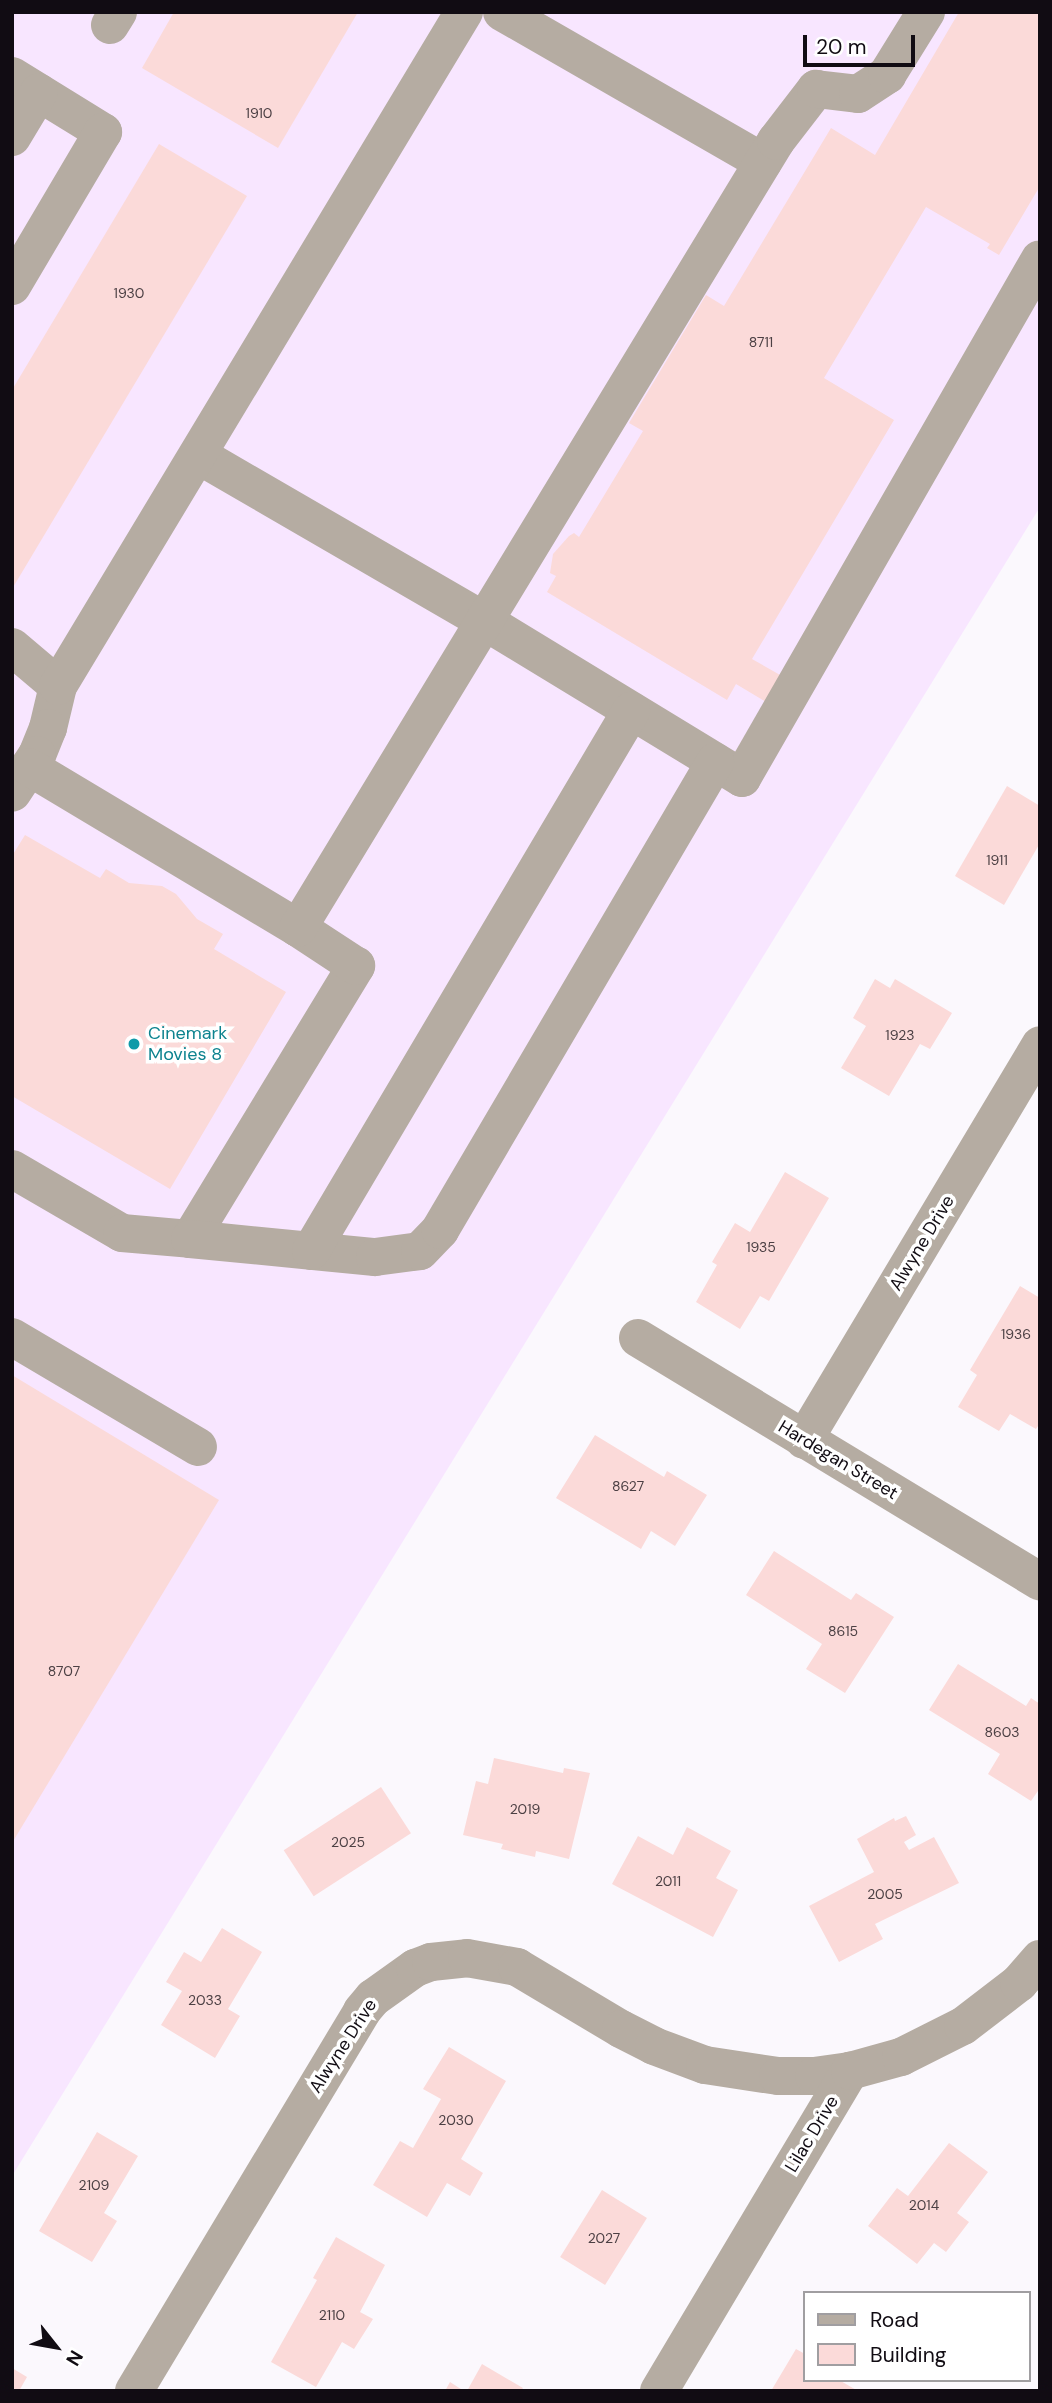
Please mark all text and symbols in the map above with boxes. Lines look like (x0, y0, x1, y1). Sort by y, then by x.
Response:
scale bar (807, 21, 919, 65)
text: 20 m (816, 33, 867, 61)
house number: 1910 (246, 105, 272, 121)
house number: 1930 (114, 285, 144, 301)
house number: 8711 (749, 334, 773, 350)
house number: 1911 (986, 852, 1008, 868)
place label: Cinemark Movies 8 (148, 1023, 227, 1066)
house number: 1923 (885, 1027, 915, 1043)
marker: Cinemark Movies 8 (126, 1036, 142, 1052)
street label: Alwyne Drive (885, 1191, 959, 1295)
house number: 1935 (746, 1239, 776, 1255)
house number: 1936 (1001, 1326, 1031, 1342)
street label: Hardegan Street (774, 1416, 902, 1504)
house number: 8627 (612, 1478, 644, 1494)
house number: 8615 (828, 1623, 858, 1639)
house number: 8707 (48, 1663, 80, 1679)
house number: 8603 (984, 1724, 1020, 1740)
house number: 2019 (510, 1801, 540, 1817)
house number: 2025 (331, 1834, 365, 1850)
house number: 2011 (655, 1873, 681, 1889)
house number: 2005 (867, 1886, 903, 1902)
house number: 2033 (188, 1992, 222, 2008)
street label: Alwyne Drive (305, 1995, 381, 2097)
street label: Lilac Drive (781, 2092, 843, 2176)
house number: 2030 (438, 2112, 474, 2128)
house number: 2109 (79, 2177, 109, 2193)
house number: 2014 (909, 2197, 939, 2213)
house number: 2027 (588, 2230, 620, 2246)
legend (804, 2291, 1031, 2382)
text: Road (870, 2306, 919, 2334)
house number: 2110 (319, 2307, 345, 2323)
north arrow (21, 2312, 91, 2382)
text: Building (870, 2341, 946, 2369)
text: N (60, 2346, 89, 2370)

